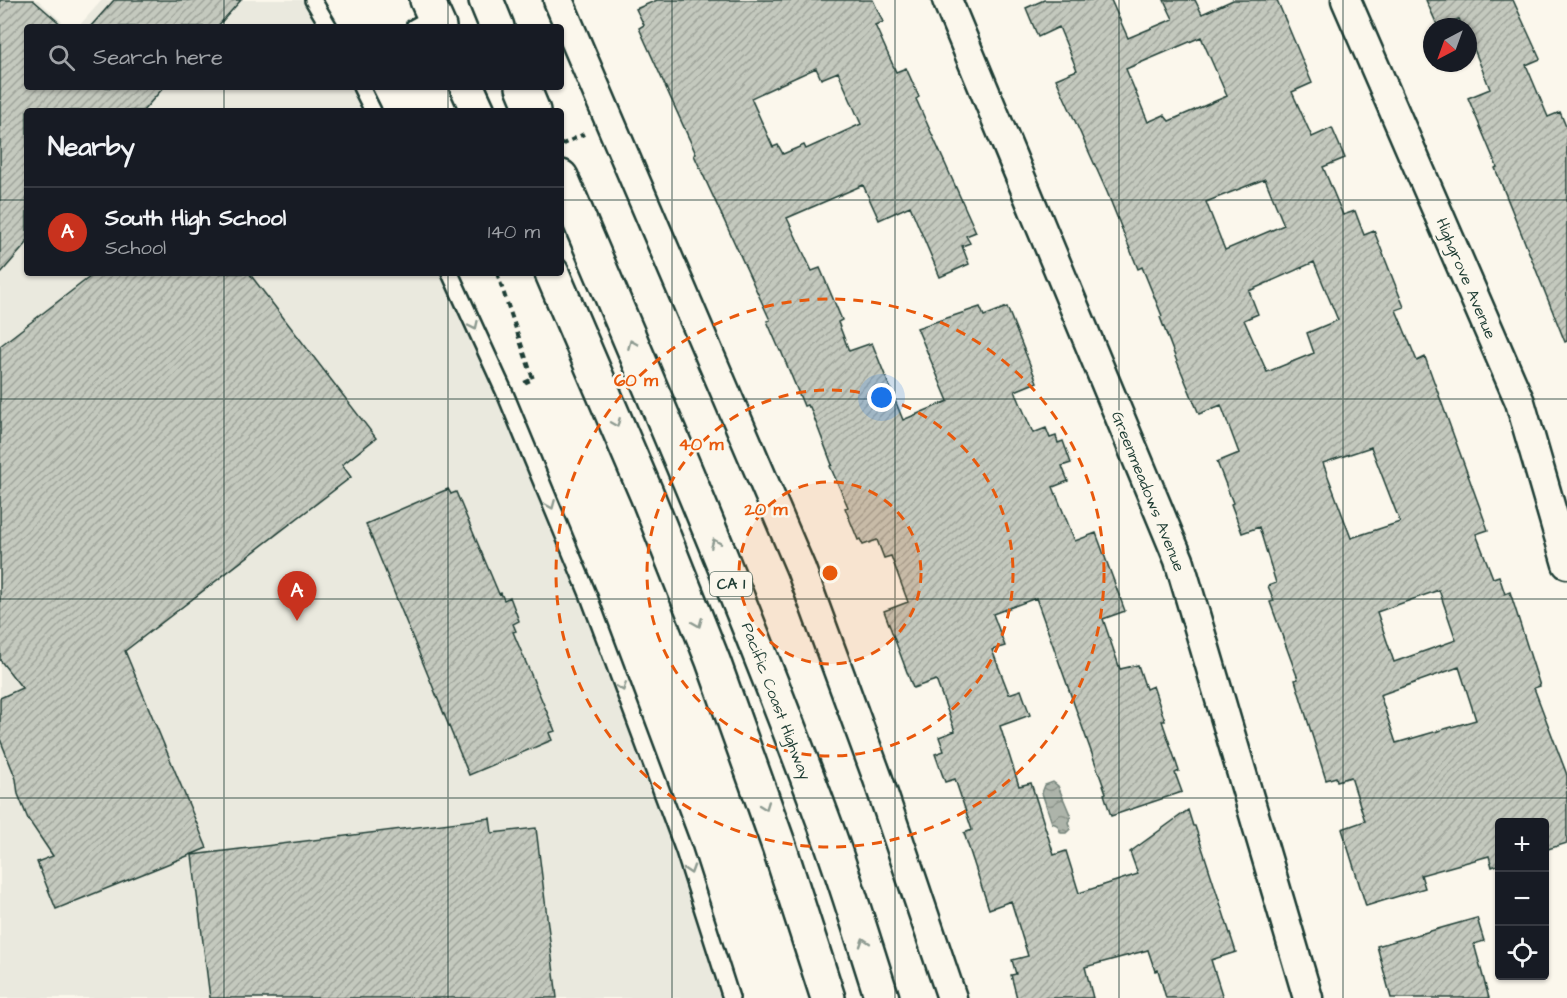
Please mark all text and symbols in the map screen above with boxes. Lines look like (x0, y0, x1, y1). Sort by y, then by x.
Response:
north arrow (1423, 18, 1477, 72)
search box (24, 24, 564, 90)
icon: search (45, 41, 78, 74)
text: Search here (93, 42, 223, 73)
text: Nearby (48, 129, 135, 165)
text: South High School (105, 203, 286, 234)
street label: Highgrove Avenue (1430, 214, 1502, 343)
text: A (61, 218, 74, 246)
text: 140 m (488, 218, 540, 246)
text: School (105, 234, 166, 262)
one-way arrow (467, 320, 479, 331)
one-way arrow (627, 339, 639, 350)
text: 60 m (614, 368, 659, 393)
your location (867, 383, 896, 412)
street label: Greenmeadows Avenue (1106, 408, 1190, 575)
one-way arrow (609, 417, 621, 428)
text: 40 m (679, 432, 724, 457)
text: 20 m (744, 497, 788, 522)
one-way arrow (544, 499, 556, 510)
one-way arrow (710, 539, 722, 550)
centre of rings (820, 563, 840, 583)
pin: A (278, 572, 316, 621)
road number: CA 1 (710, 572, 752, 596)
one-way arrow (691, 617, 703, 628)
street label: Pacific Coast Highway (735, 620, 816, 784)
one-way arrow (615, 681, 628, 692)
one-way arrow (758, 800, 771, 811)
map controls (1495, 818, 1549, 980)
button: + (1495, 818, 1549, 872)
one-way arrow (683, 864, 695, 875)
button: − (1495, 872, 1549, 926)
button: locate (1495, 926, 1549, 980)
one-way arrow (859, 937, 871, 948)

